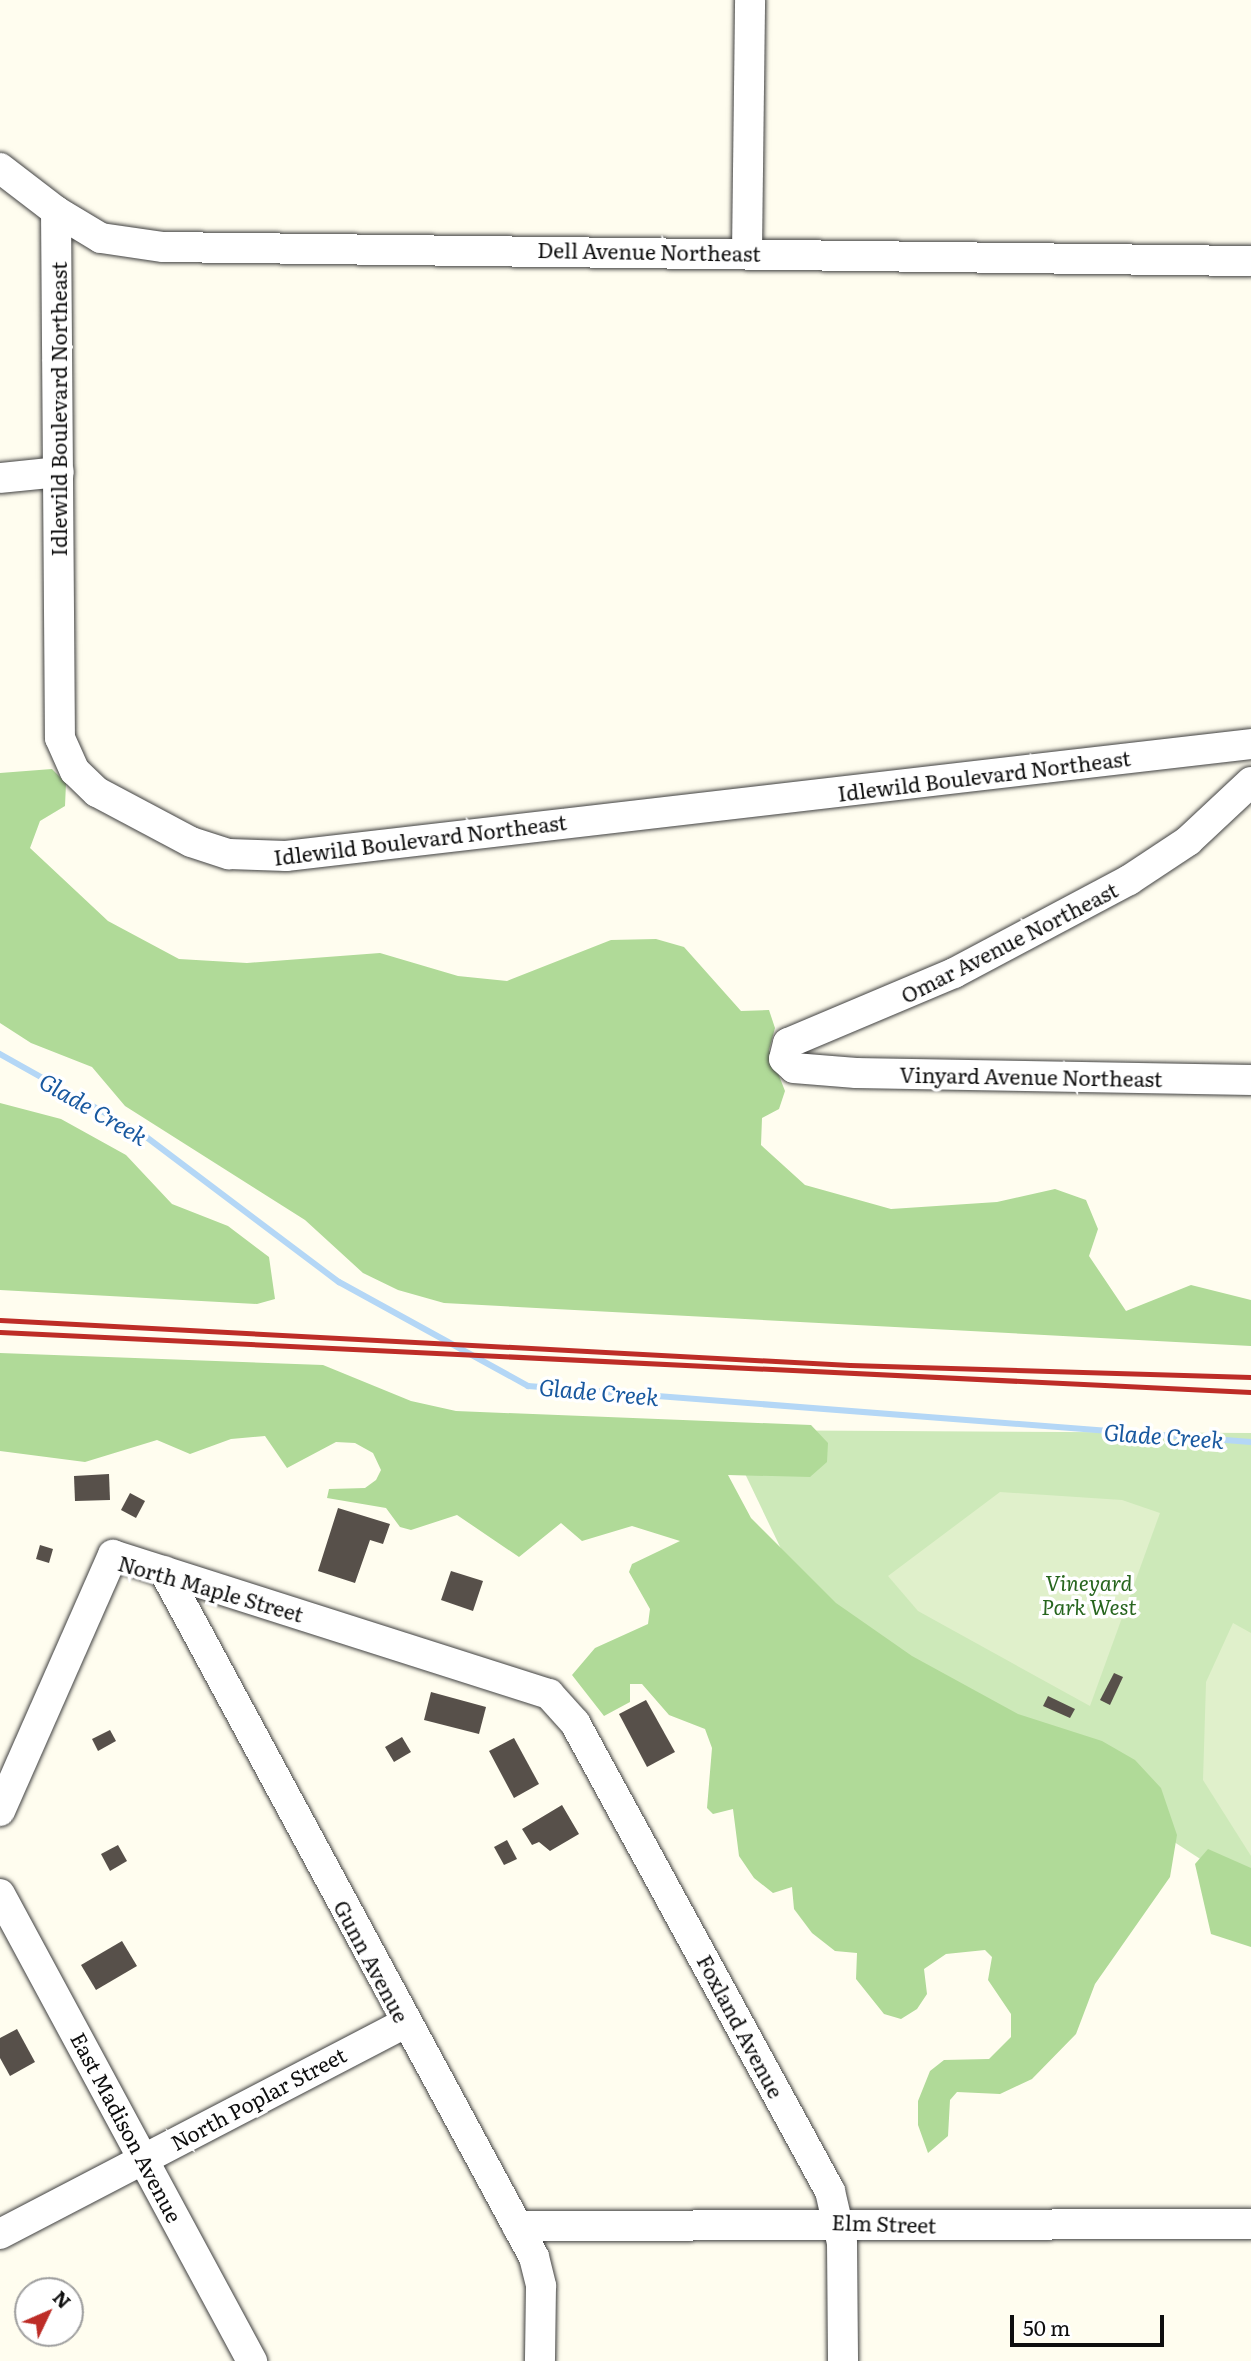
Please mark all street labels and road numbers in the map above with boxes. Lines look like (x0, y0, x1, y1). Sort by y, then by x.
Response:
street label: Dell Avenue Northeast (537, 236, 761, 266)
street label: Idlewild Boulevard Northeast (45, 261, 71, 557)
street label: Idlewild Boulevard Northeast (836, 745, 1132, 805)
street label: Idlewild Boulevard Northeast (272, 809, 568, 869)
street label: Omar Avenue Northeast (896, 876, 1122, 1008)
street label: Vinyard Avenue Northeast (899, 1061, 1163, 1091)
street label: North Maple Street (115, 1549, 307, 1627)
street label: Gunn Avenue (329, 1896, 415, 2026)
street label: Foxland Avenue (693, 1950, 789, 2102)
street label: East Madison Avenue (66, 2028, 188, 2226)
street label: North Poplar Street (166, 2041, 350, 2155)
street label: Elm Street (831, 2209, 937, 2237)

